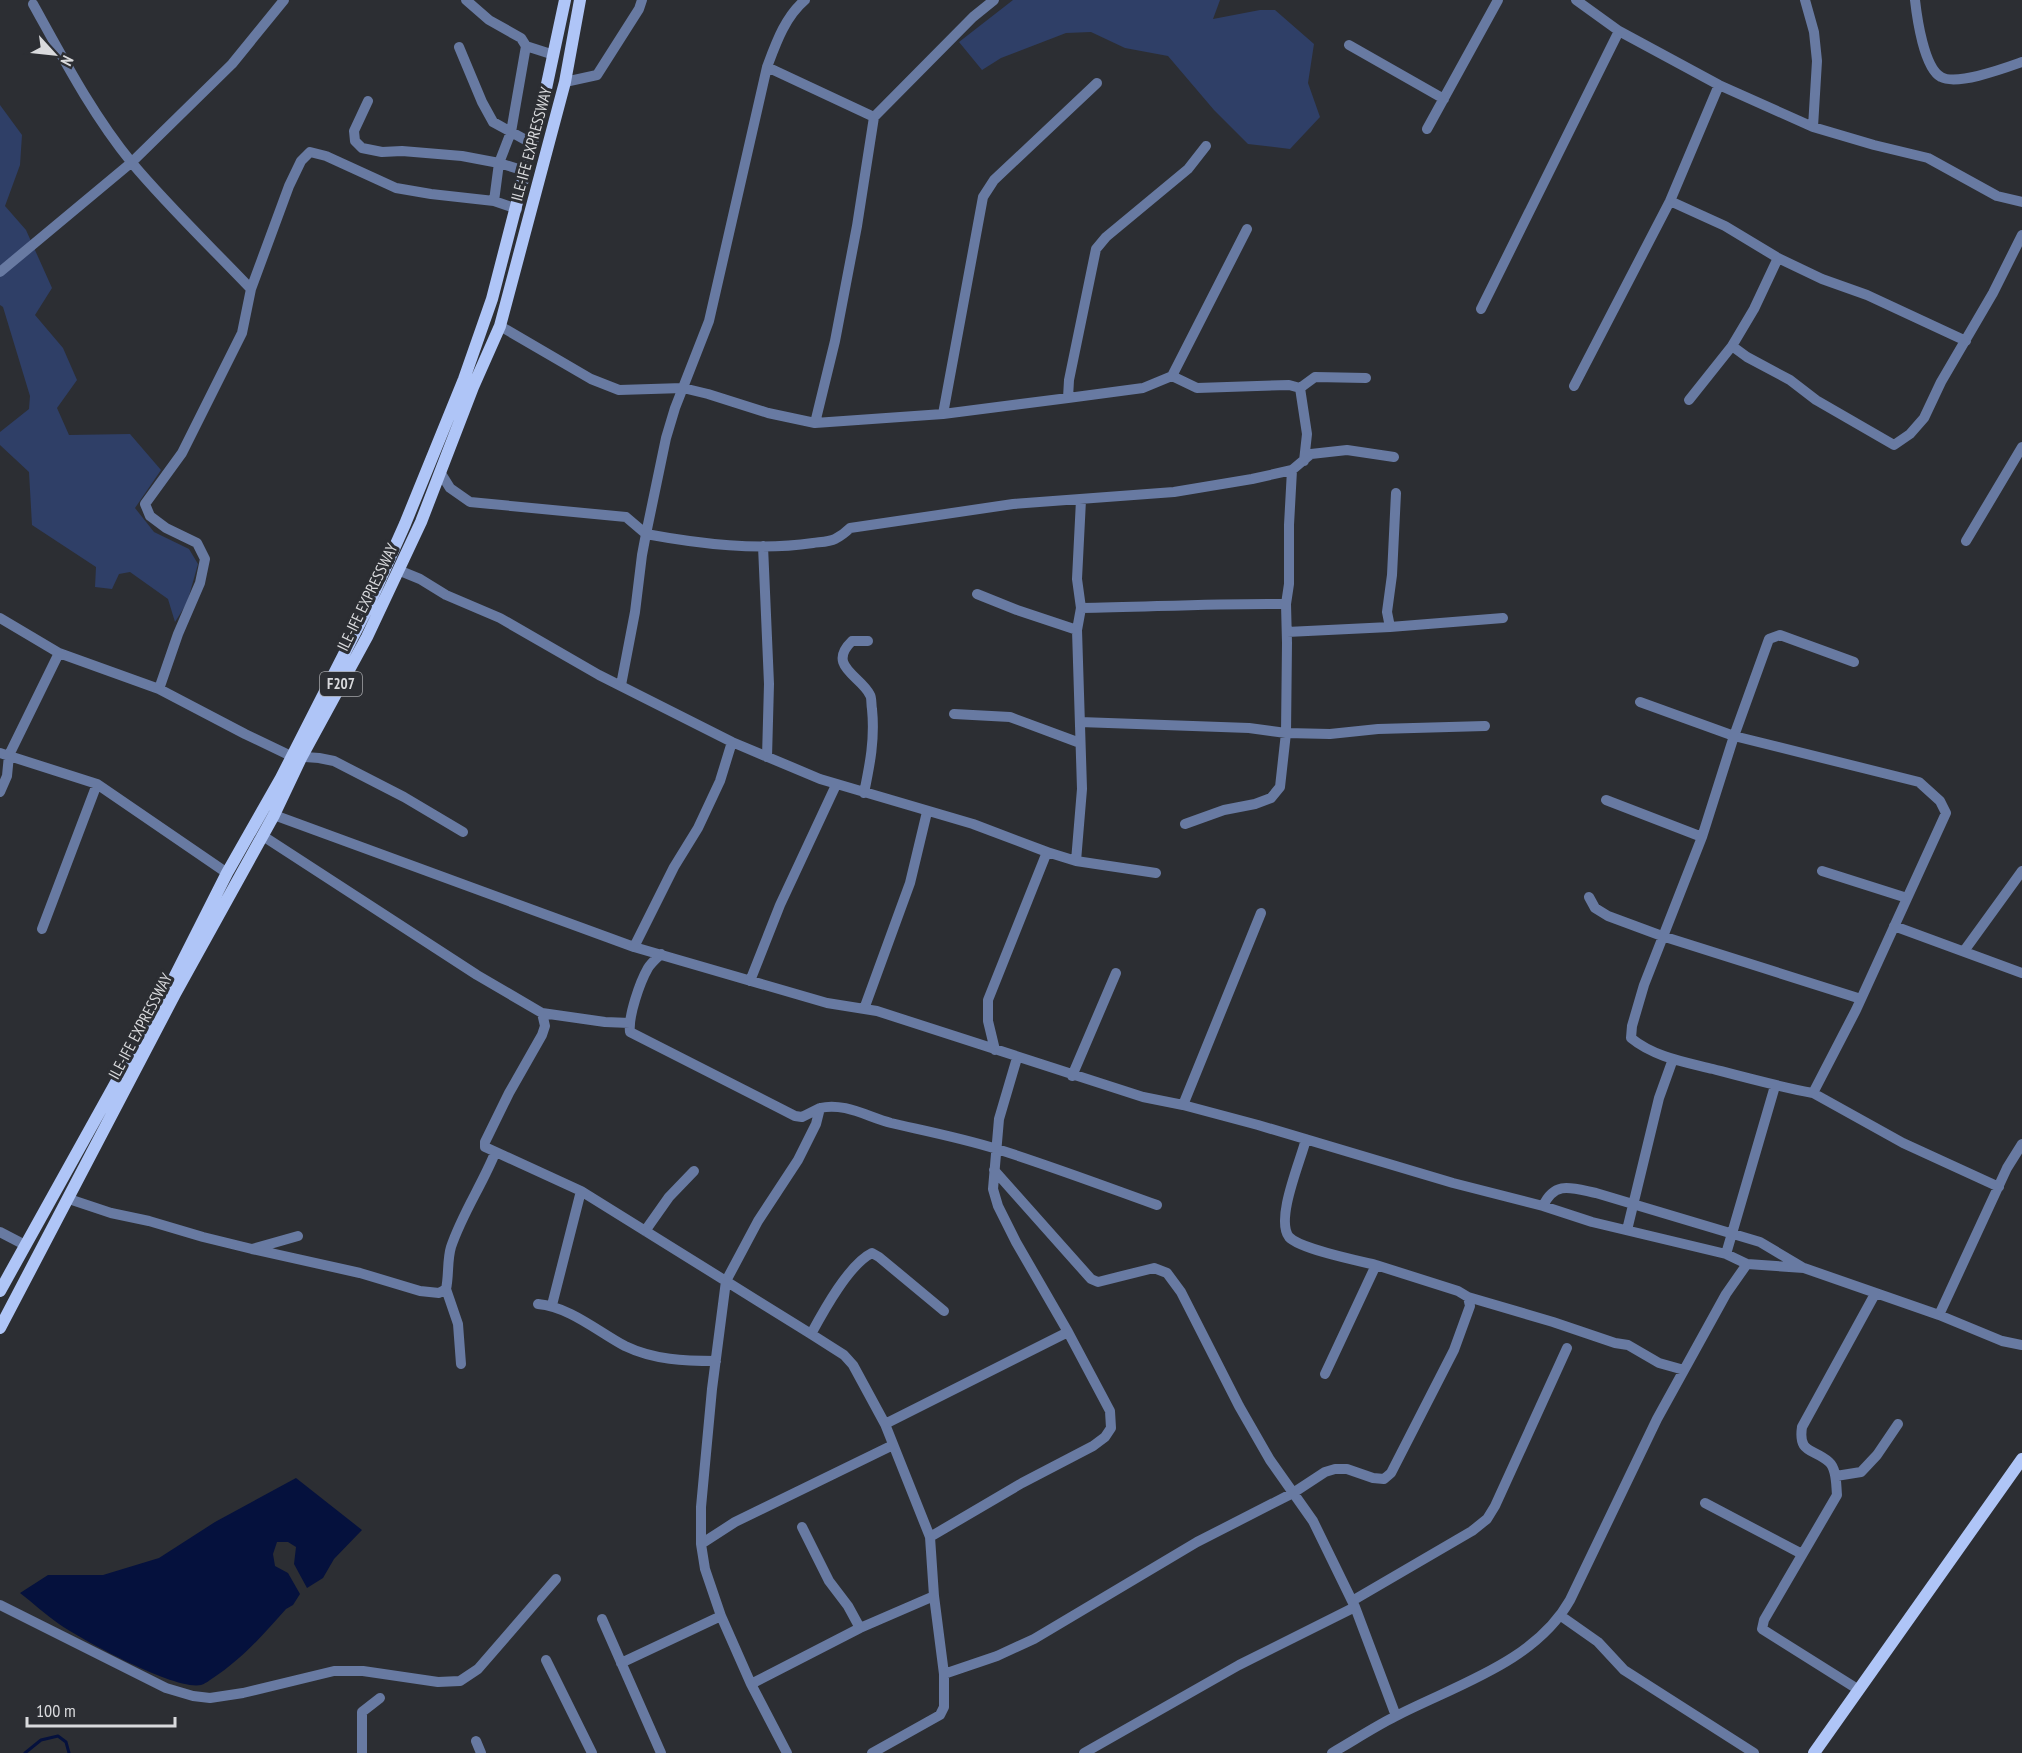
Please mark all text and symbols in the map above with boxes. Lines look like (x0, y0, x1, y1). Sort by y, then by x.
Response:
north arrow (24, 24, 84, 84)
text: N (56, 52, 78, 69)
street label: ILE-IFE EXPRESSWAY (506, 84, 556, 203)
street label: ILE-IFE EXPRESSWAY (332, 539, 402, 654)
road number: F207 (320, 672, 362, 696)
street label: ILE-IFE EXPRESSWAY (104, 969, 177, 1082)
scale bar (27, 1690, 176, 1728)
text: 100 m (36, 1699, 76, 1722)

